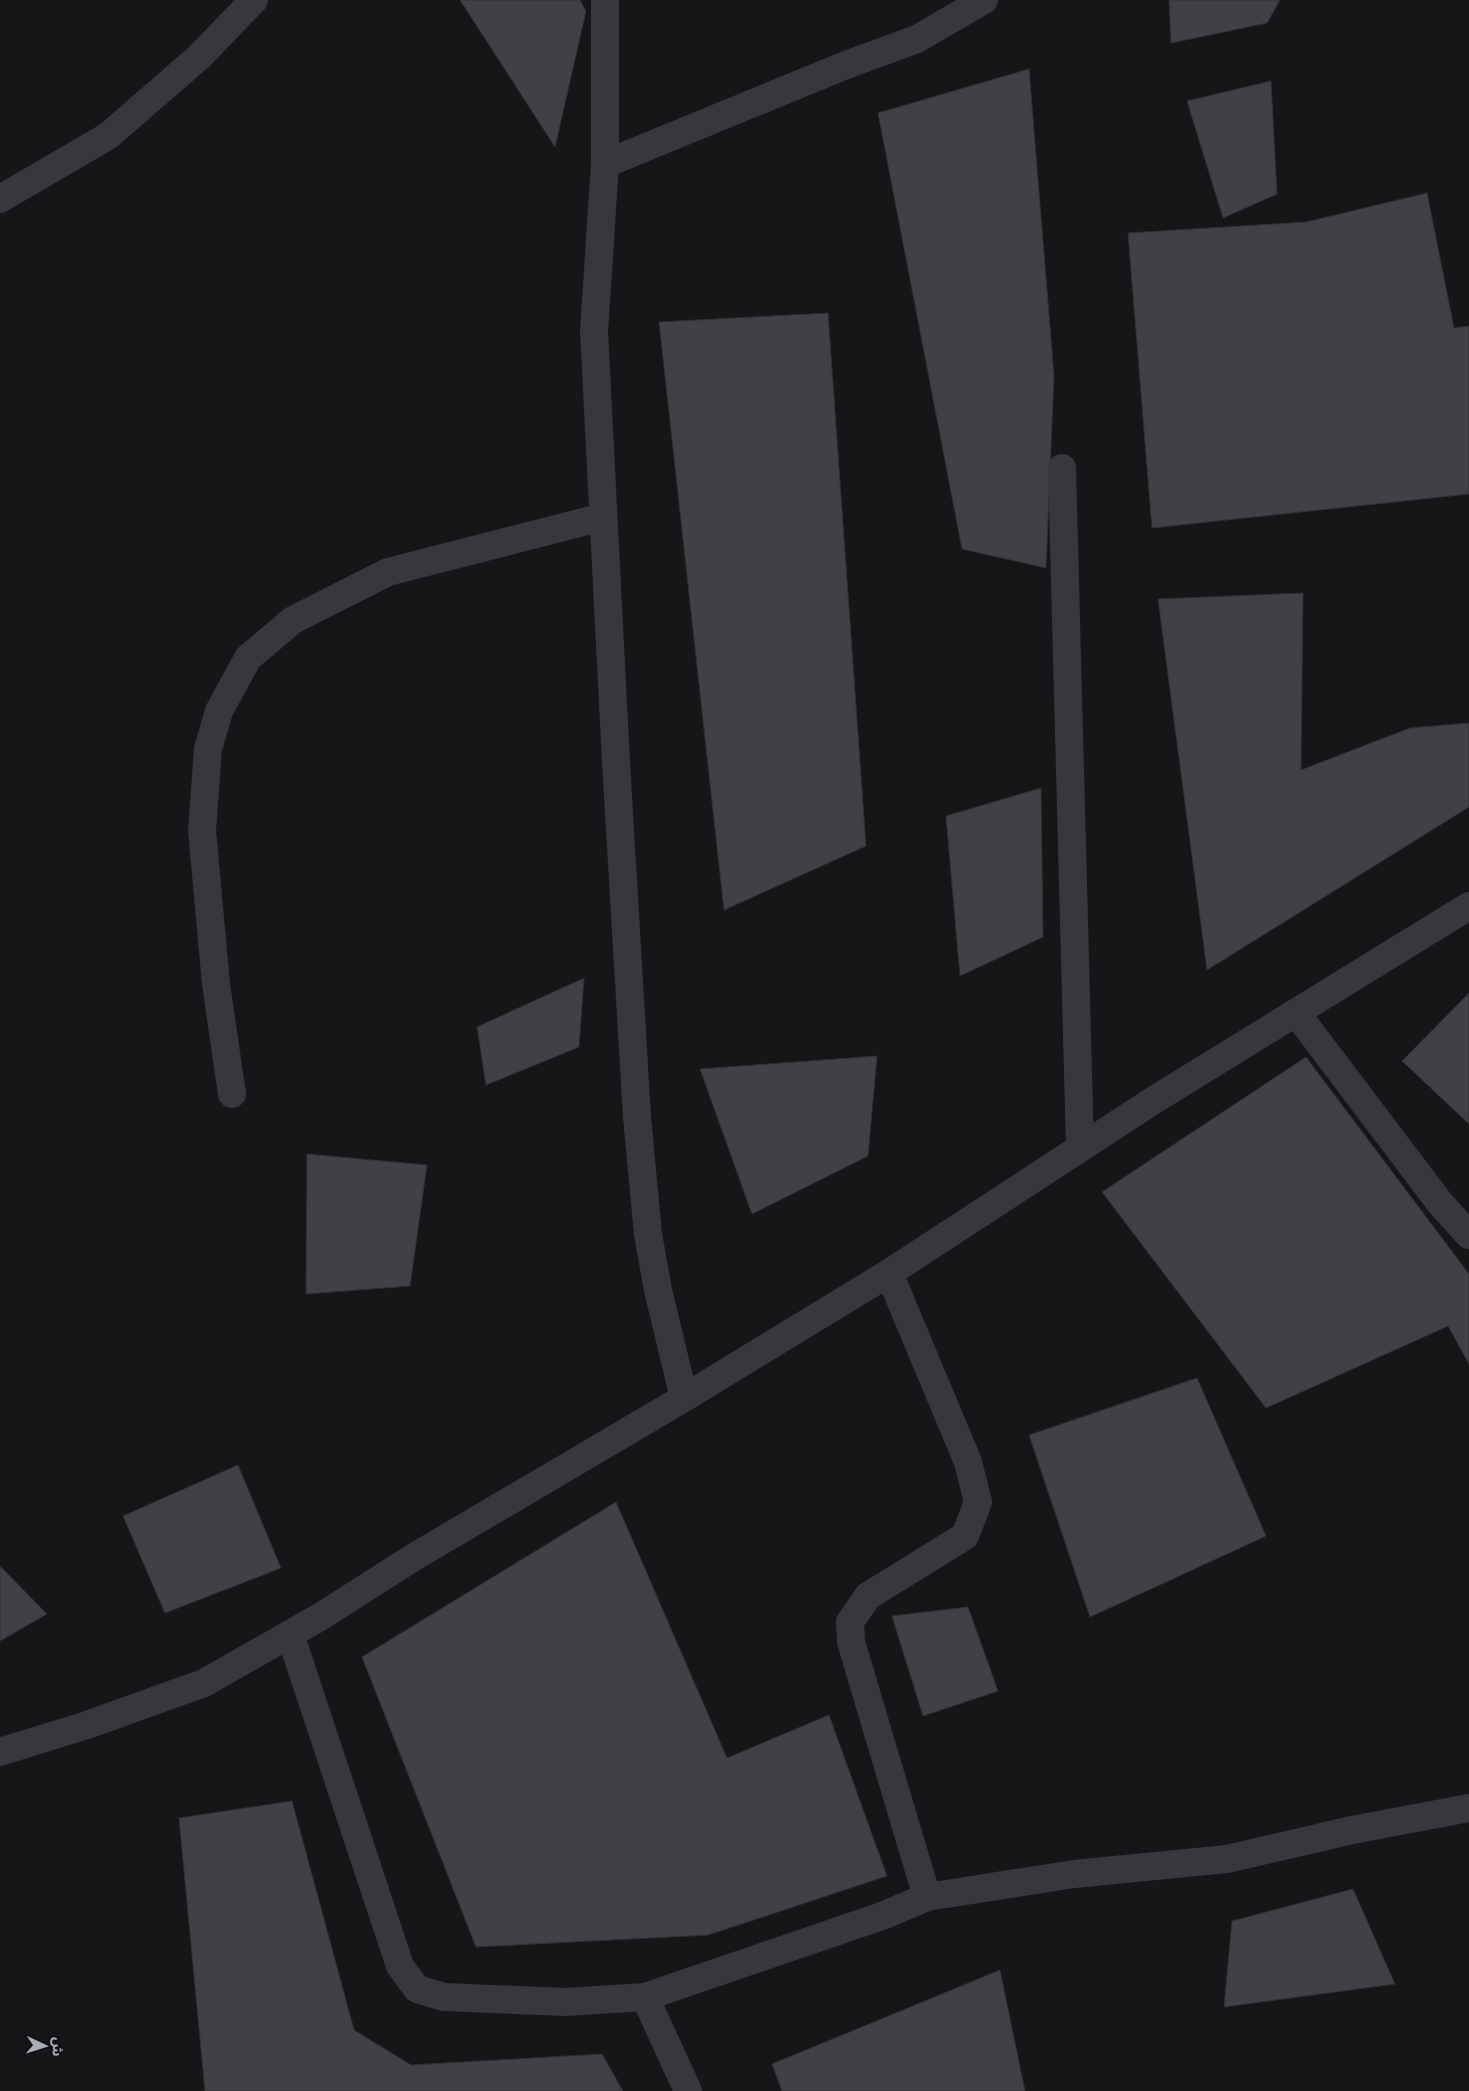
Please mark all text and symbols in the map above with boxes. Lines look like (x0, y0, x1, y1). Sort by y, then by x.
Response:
north arrow (20, 2021, 70, 2071)
text: ش (48, 2037, 68, 2057)

